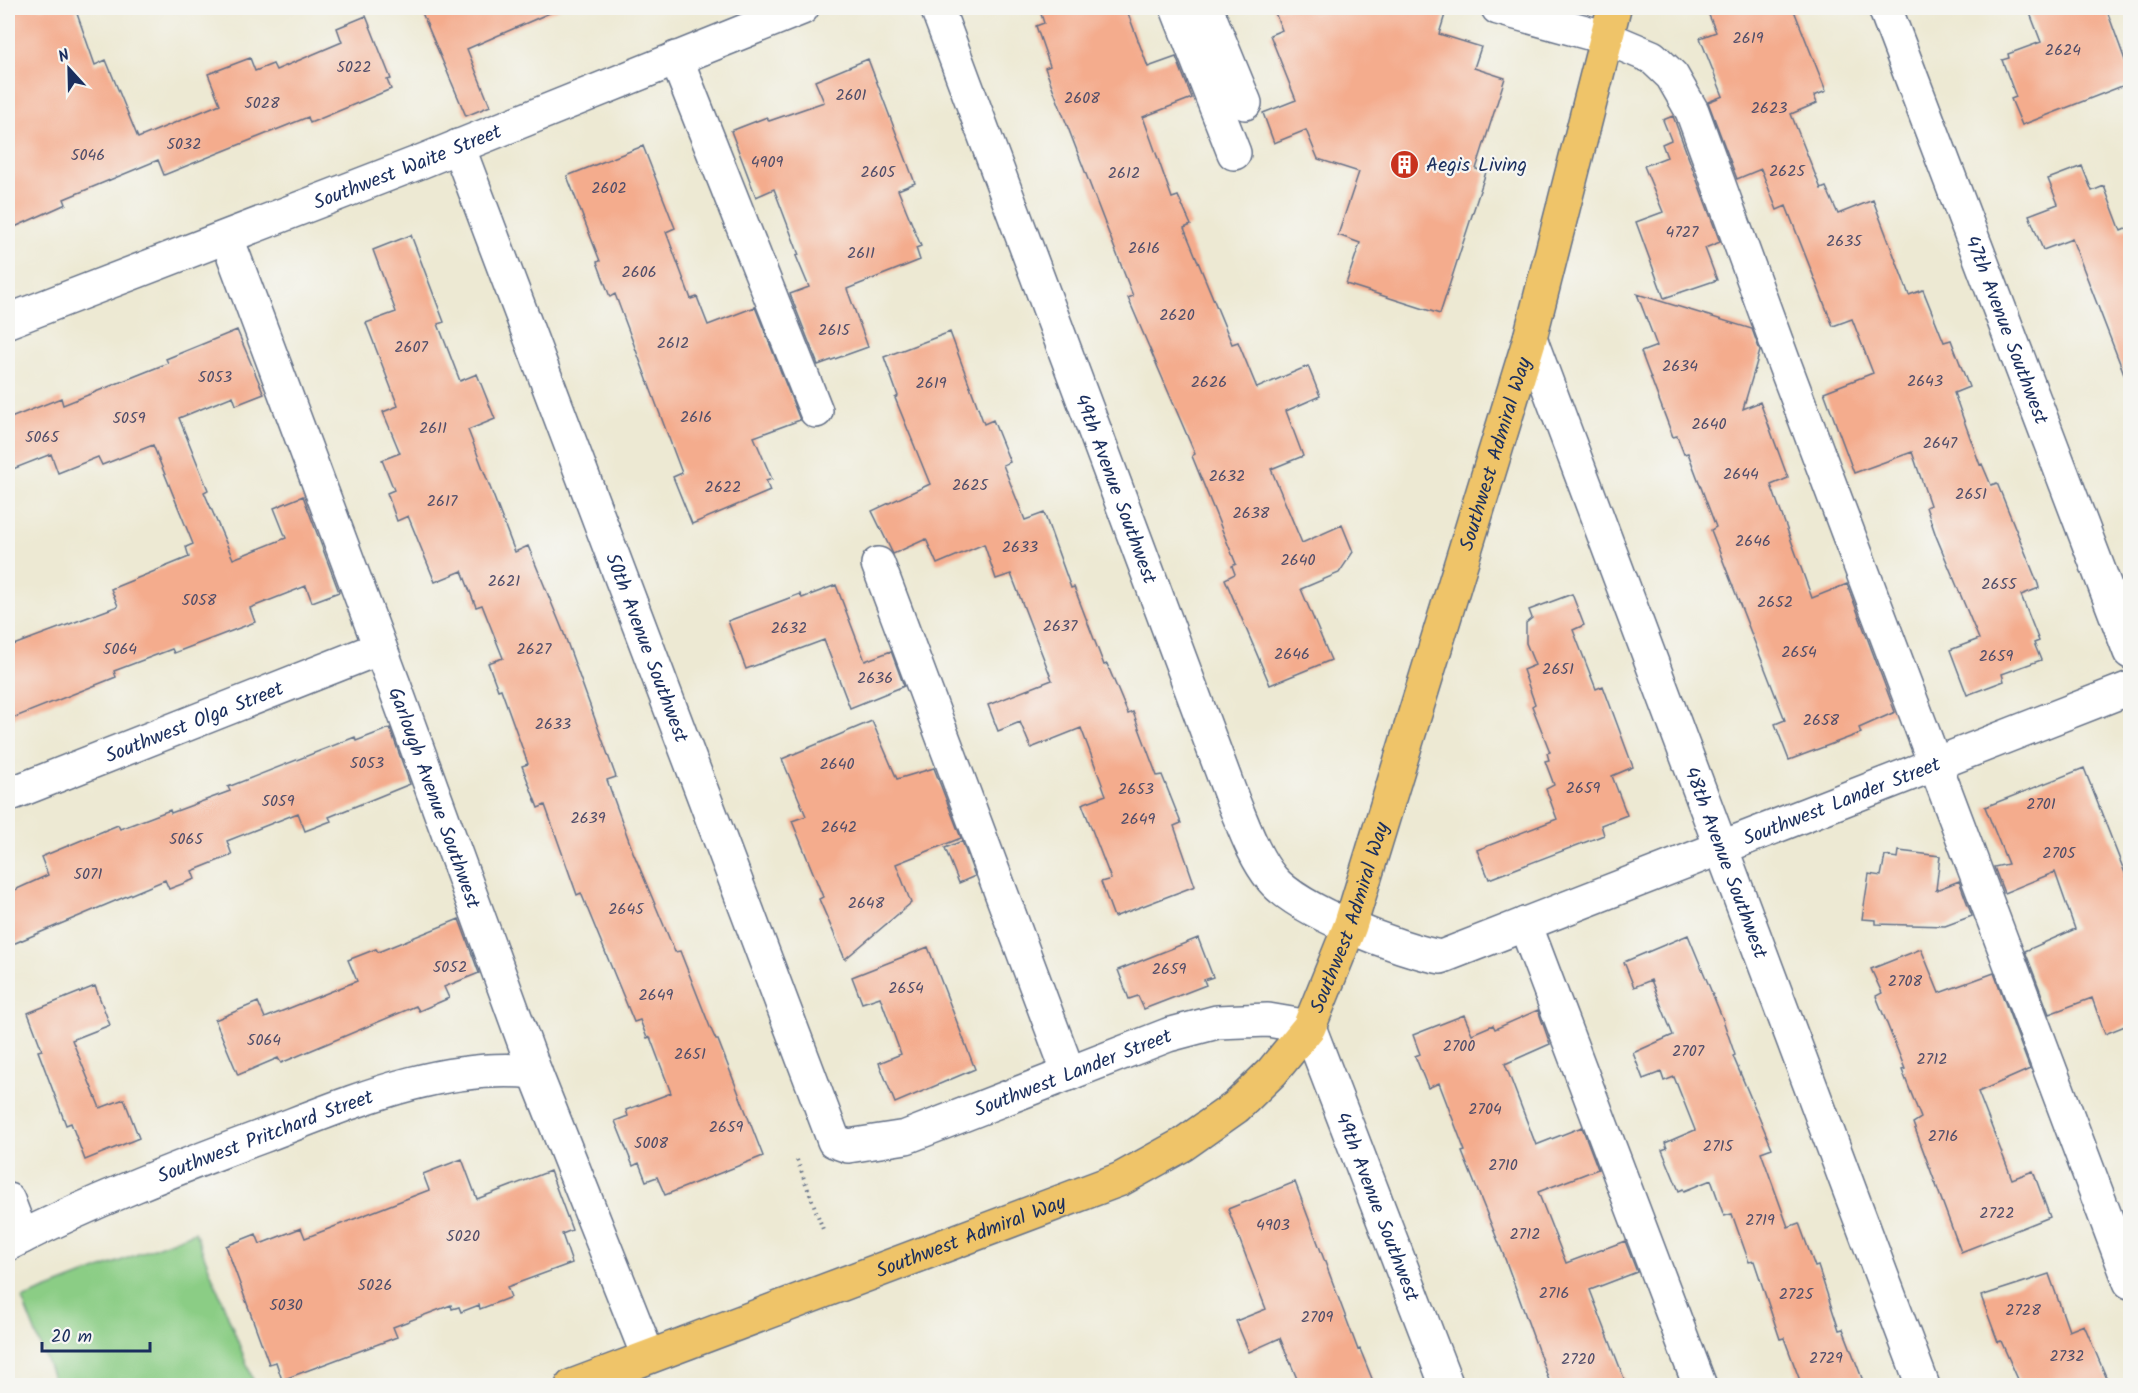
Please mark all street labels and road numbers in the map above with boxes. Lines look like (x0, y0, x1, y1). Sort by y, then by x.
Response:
street label: Southwest Waite Street (309, 117, 507, 220)
street label: 47th Avenue Southwest (1955, 231, 2056, 430)
street label: Southwest Admiral Way (1452, 353, 1541, 555)
street label: 49th Avenue Southwest (1064, 390, 1165, 589)
street label: 50th Avenue Southwest (595, 549, 696, 748)
street label: Southwest Olga Street (101, 674, 289, 773)
street label: Garlough Avenue Southwest (378, 683, 488, 914)
street label: Southwest Lander Street (1739, 749, 1946, 856)
street label: 48th Avenue Southwest (1674, 762, 1775, 964)
street label: Southwest Admiral Way (1302, 818, 1399, 1018)
street label: Southwest Lander Street (970, 1021, 1177, 1127)
street label: Southwest Pritchard Street (153, 1082, 378, 1193)
street label: 49th Avenue Southwest (1325, 1108, 1427, 1307)
street label: Southwest Admiral Way (872, 1187, 1071, 1288)

